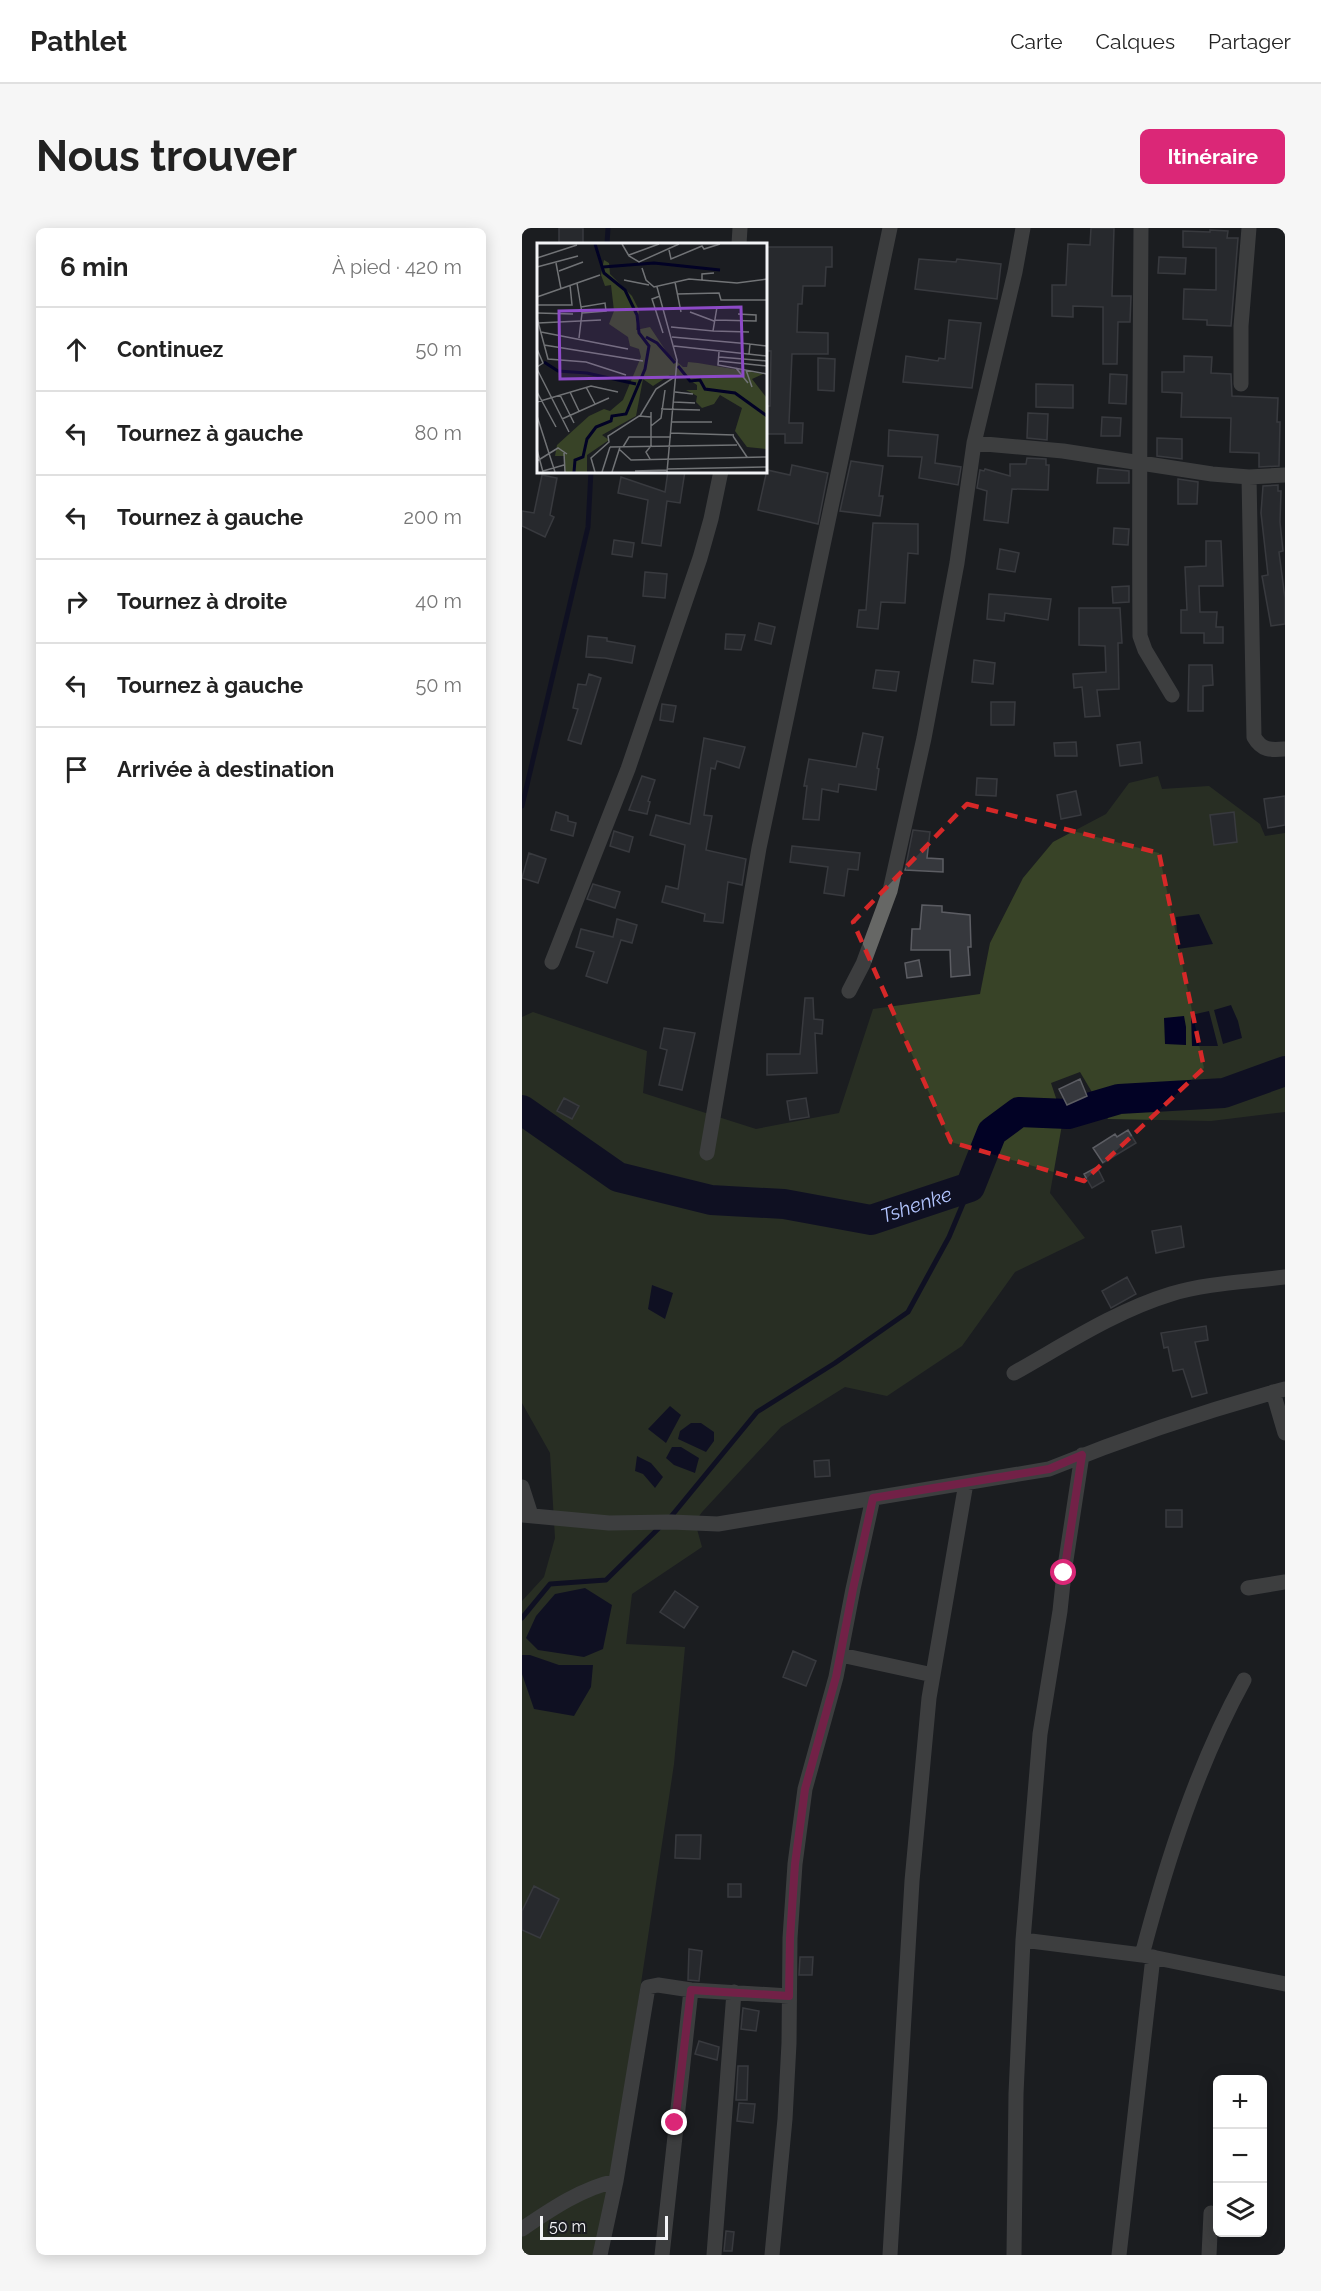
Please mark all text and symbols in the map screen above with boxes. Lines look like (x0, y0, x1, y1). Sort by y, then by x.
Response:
text: Pathlet (30, 25, 127, 58)
text: Carte (1010, 29, 1063, 54)
text: Calques (1096, 29, 1175, 54)
text: Partager (1208, 29, 1291, 54)
button: Itinéraire (1140, 129, 1285, 184)
text: Nous trouver (36, 132, 297, 181)
inset map (537, 243, 766, 472)
text: 6 min (60, 252, 129, 282)
text: À pied · 420 m (332, 255, 462, 279)
icon: ahead (60, 333, 93, 366)
text: Continuez (117, 336, 223, 362)
text: 50 m (415, 337, 462, 361)
icon: left (60, 417, 93, 450)
text: Tournez à gauche (117, 420, 303, 446)
text: 80 m (414, 421, 462, 445)
icon: left (60, 501, 93, 534)
text: Tournez à gauche (117, 504, 303, 530)
text: 200 m (404, 505, 462, 529)
icon: right (60, 585, 93, 618)
text: Tournez à droite (117, 588, 287, 614)
text: 40 m (415, 589, 462, 613)
icon: left (60, 669, 93, 702)
text: Tournez à gauche (117, 672, 303, 698)
text: 50 m (415, 673, 462, 697)
icon: arrive (60, 753, 93, 786)
text: Arrivée à destination (117, 756, 334, 782)
water label: Tshenke (877, 1182, 955, 1228)
route start (1050, 1559, 1076, 1585)
map controls (1213, 2075, 1267, 2237)
button: + (1213, 2075, 1267, 2129)
route end (661, 2109, 687, 2135)
button: − (1213, 2129, 1267, 2183)
button: layers (1213, 2183, 1267, 2237)
scale bar (540, 2213, 668, 2240)
text: 50 m (549, 2217, 586, 2236)

